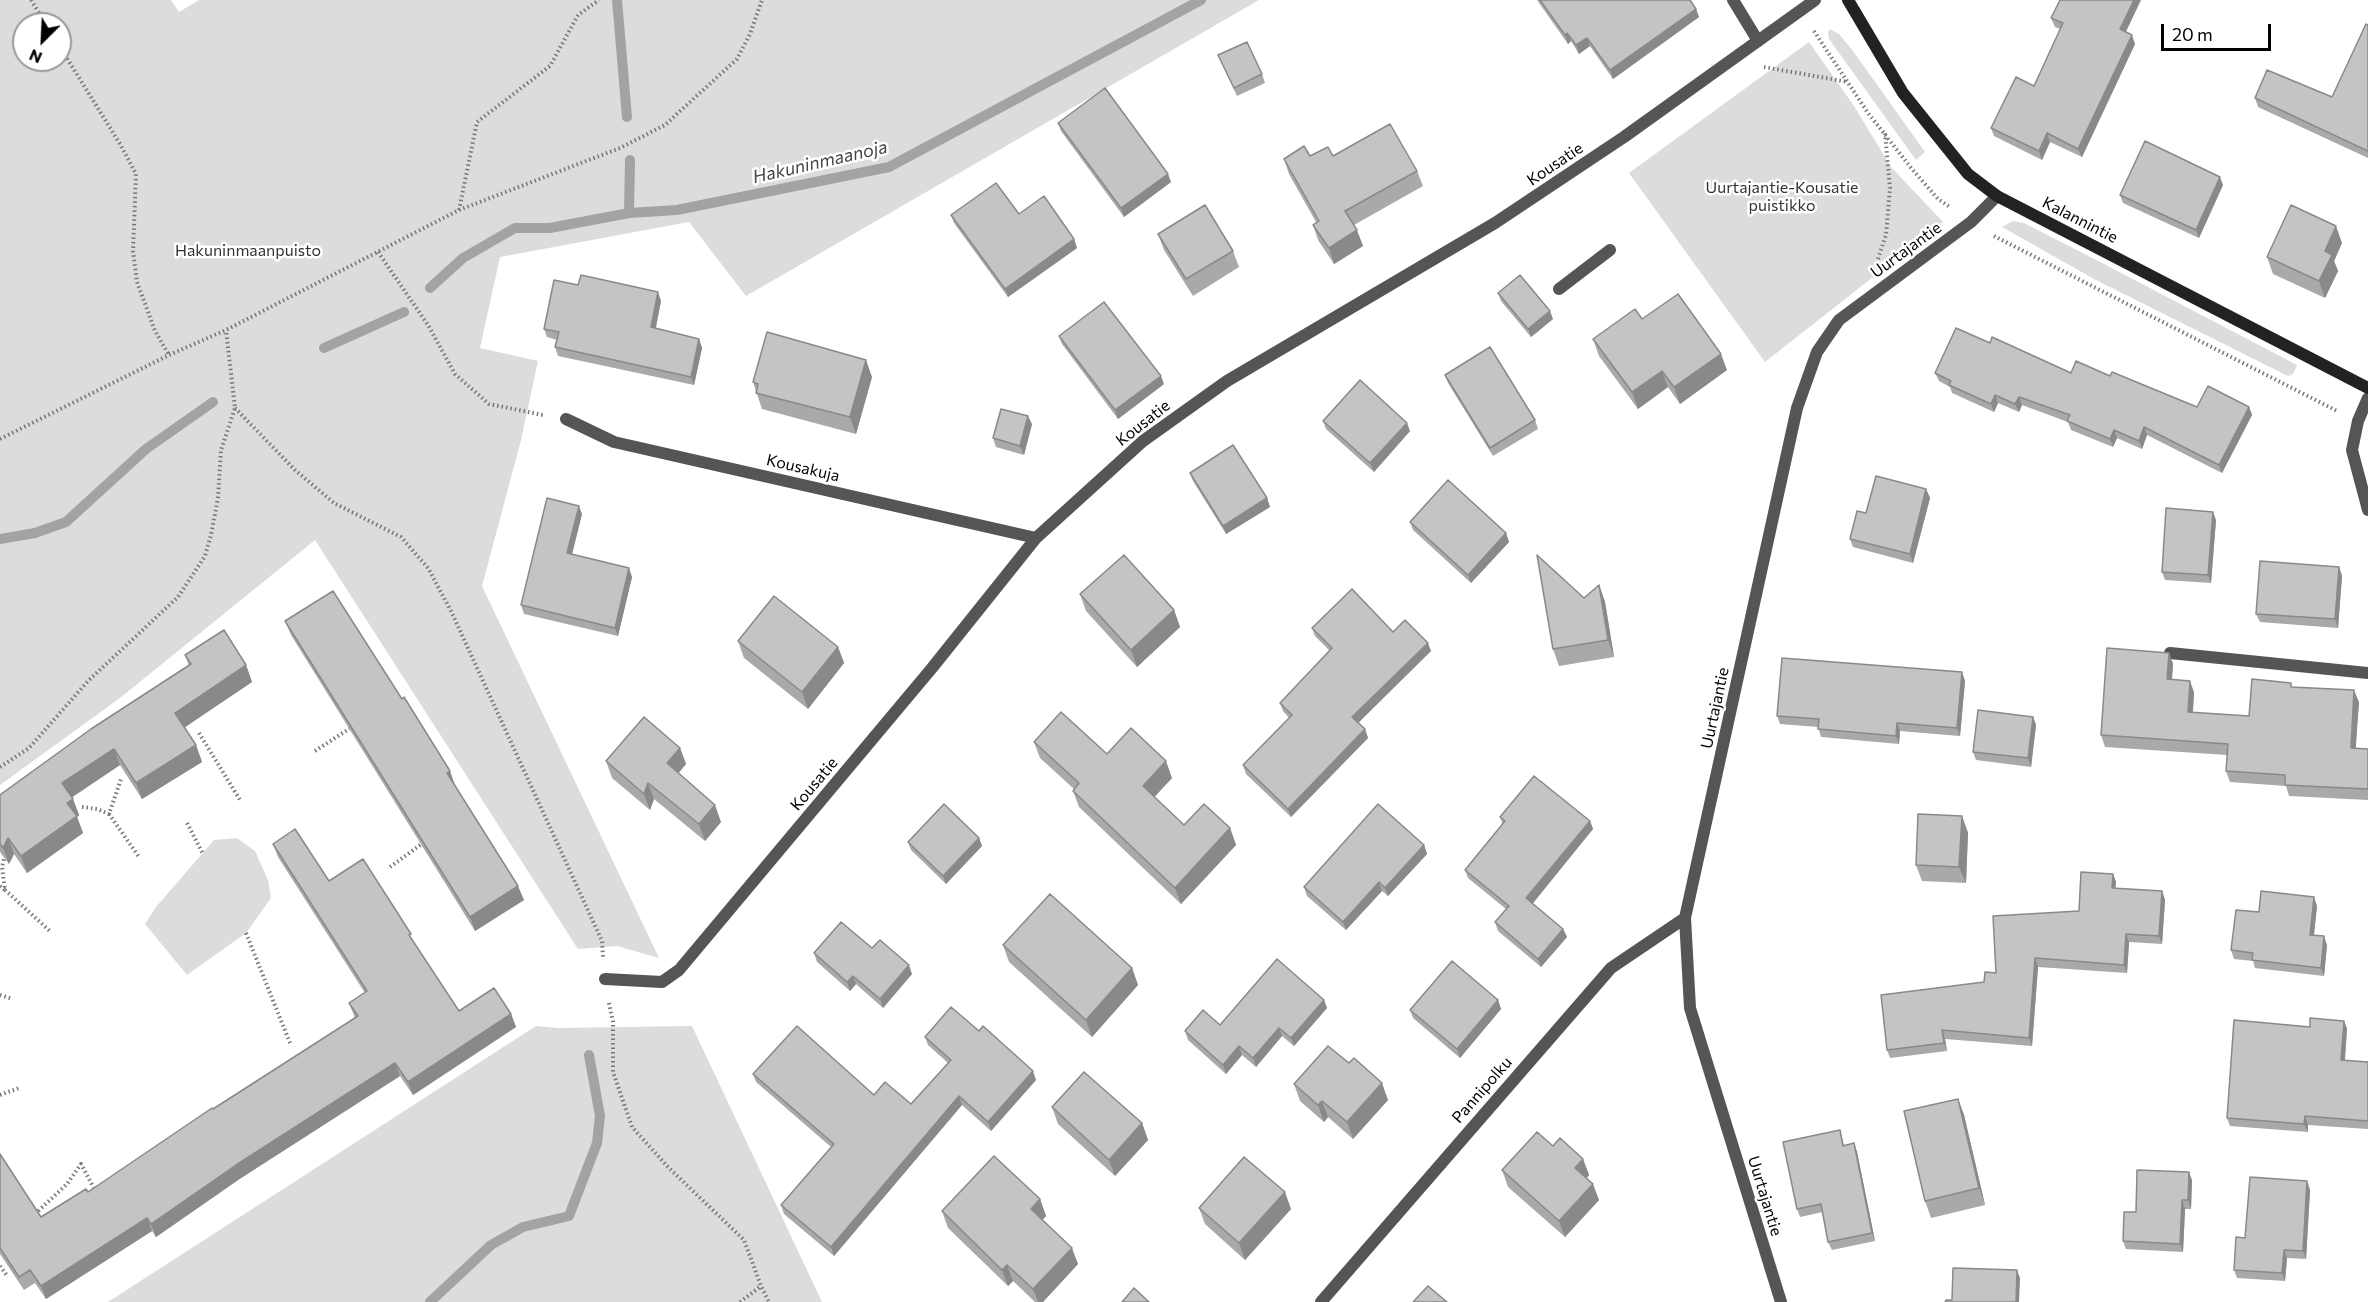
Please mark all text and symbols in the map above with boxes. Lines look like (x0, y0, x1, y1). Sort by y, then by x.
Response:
north arrow (12, 12, 72, 72)
scale bar (2164, 12, 2274, 50)
text: 20 m (2172, 23, 2213, 45)
text: N (26, 46, 45, 68)
water label: Hakuninmaanoja (751, 136, 889, 188)
street label: Kousatie (1523, 138, 1587, 190)
park label: Uurtajantie-Kousatie puistikko (1706, 178, 1858, 216)
street label: Kalannintie (2039, 193, 2121, 247)
street label: Uurtajantie (1867, 218, 1945, 282)
park label: Hakuninmaanpuisto (175, 241, 321, 261)
street label: Kousatie (1112, 396, 1174, 450)
street label: Kousakuja (765, 450, 841, 486)
street label: Uurtajantie (1697, 666, 1733, 750)
street label: Kousatie (786, 754, 842, 814)
street label: Pannipolku (1448, 1053, 1516, 1127)
street label: Uurtajantie (1744, 1154, 1786, 1238)

